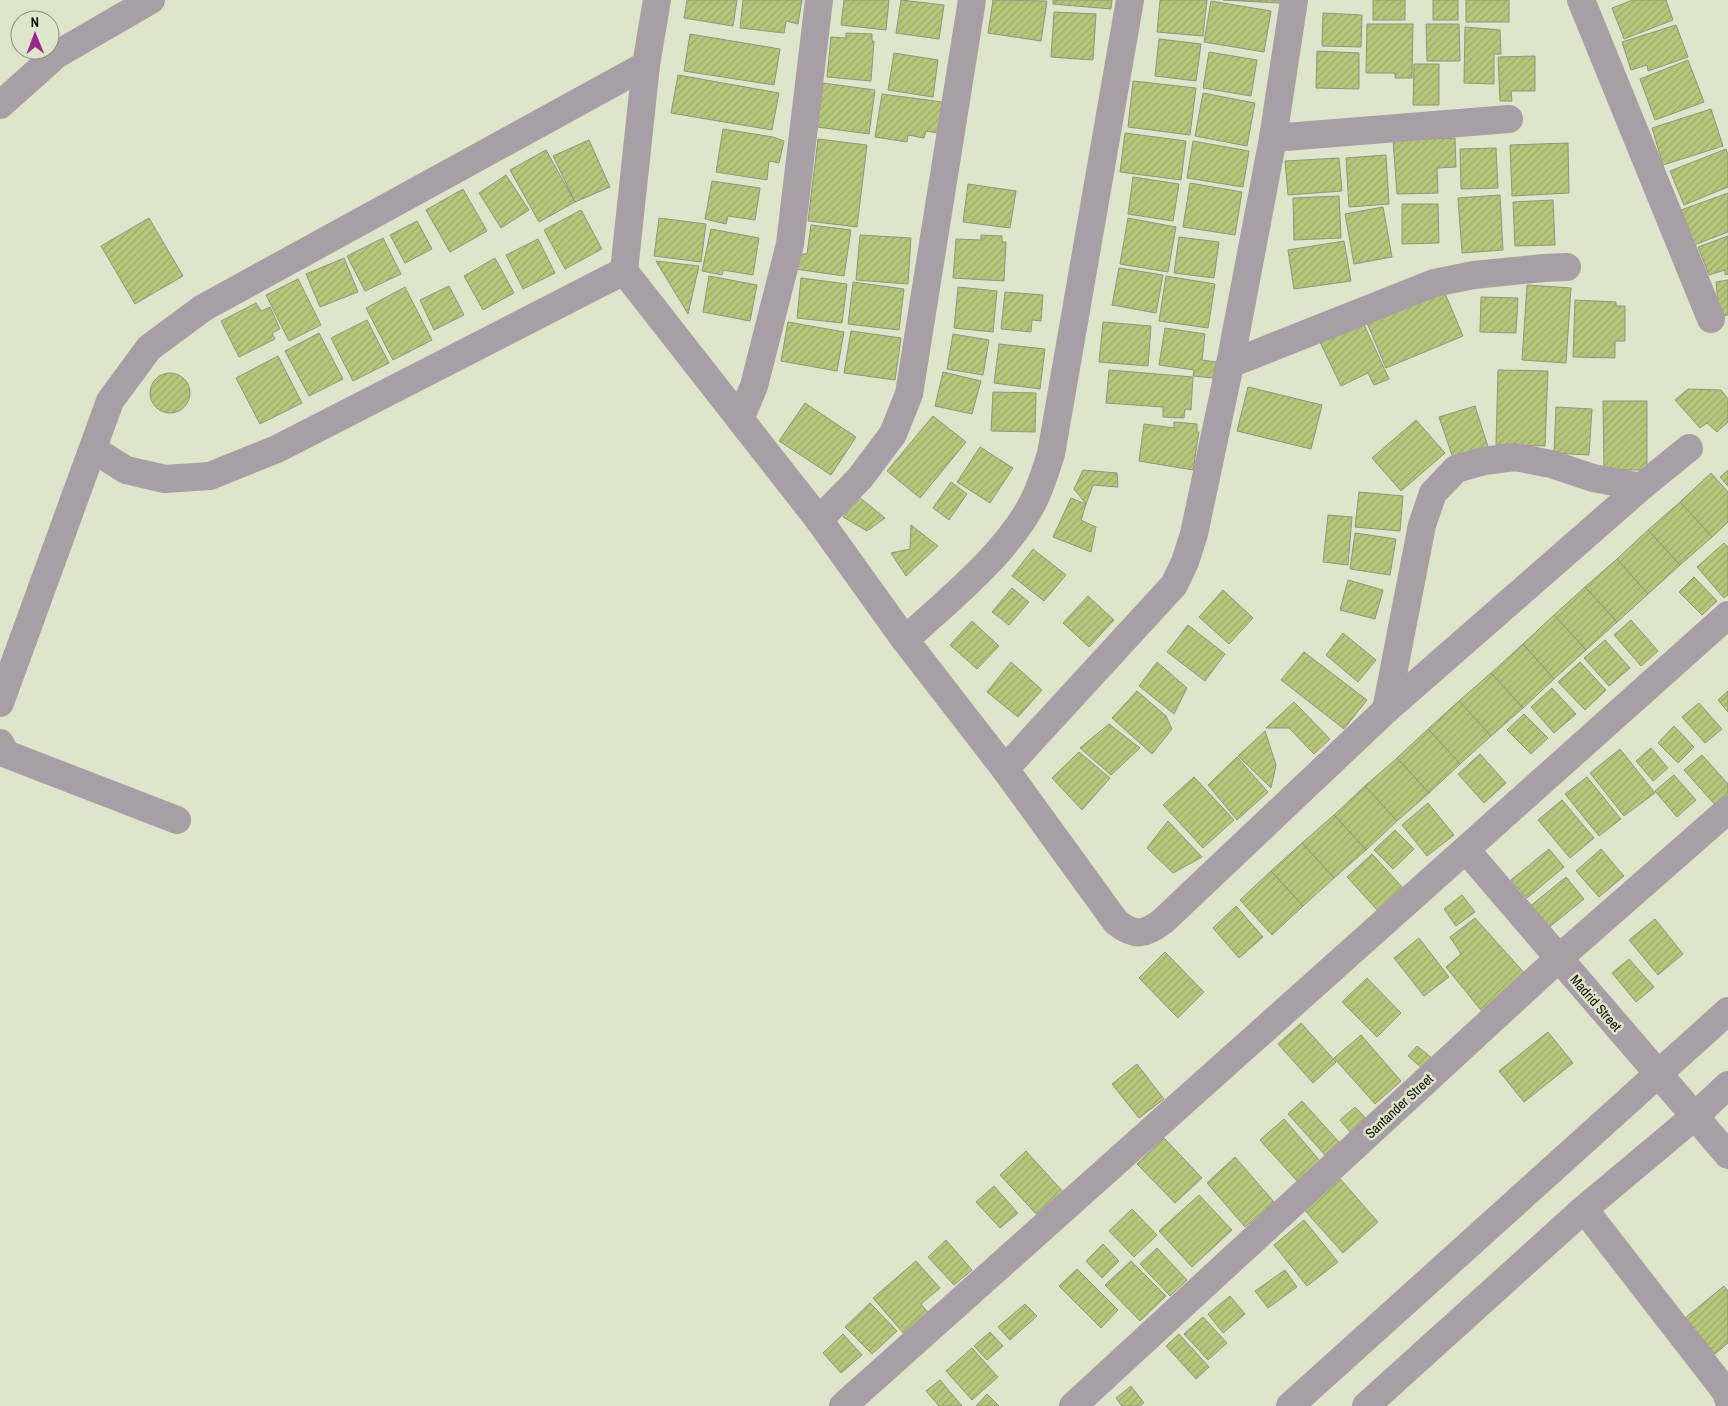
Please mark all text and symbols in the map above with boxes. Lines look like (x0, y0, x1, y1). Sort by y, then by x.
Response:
north arrow (10, 10, 60, 60)
text: N (30, 13, 39, 31)
street label: Madrid Street (1566, 971, 1626, 1035)
street label: Santander Street (1361, 1070, 1437, 1142)

